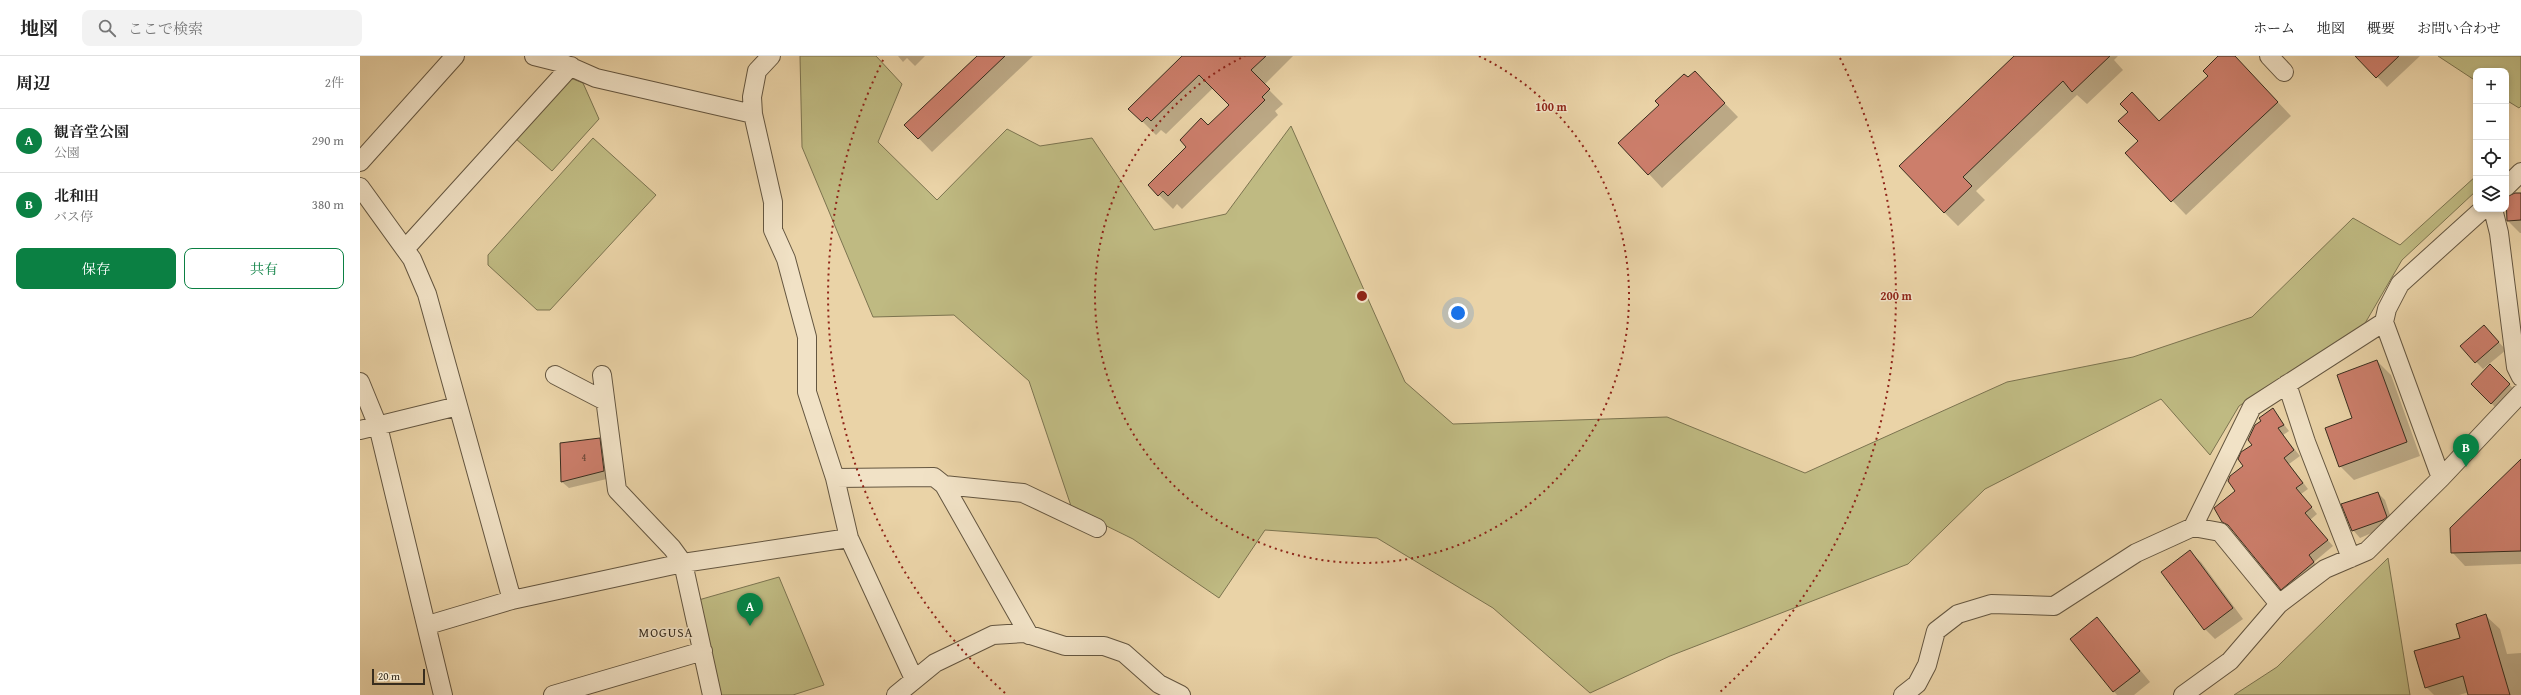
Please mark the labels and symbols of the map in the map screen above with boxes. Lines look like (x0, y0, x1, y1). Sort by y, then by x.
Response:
text: 100 m (1535, 98, 1568, 115)
text: 200 m (1880, 287, 1913, 304)
centre of rings (1355, 289, 1369, 303)
your location (1448, 303, 1468, 323)
pin: B (2453, 434, 2479, 467)
house number: 4 (582, 450, 587, 465)
pin: A (737, 593, 763, 626)
district label: MOGUSA (638, 623, 694, 642)
scale bar (372, 667, 425, 686)

